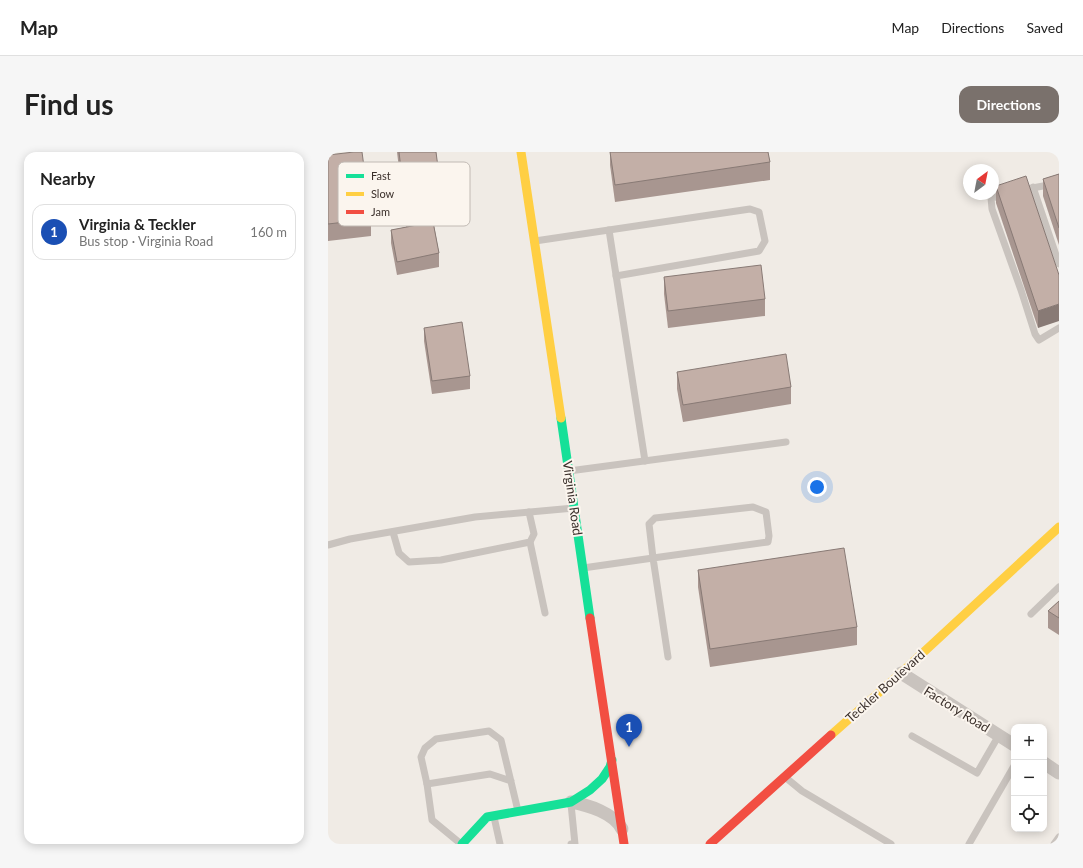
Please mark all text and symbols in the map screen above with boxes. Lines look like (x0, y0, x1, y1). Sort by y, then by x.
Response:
text: Map (20, 16, 58, 39)
text: Map (892, 19, 919, 36)
text: Directions (941, 19, 1004, 36)
text: Saved (1026, 19, 1063, 36)
button: Directions (959, 86, 1059, 123)
text: Find us (24, 87, 114, 121)
legend (338, 162, 470, 226)
north arrow (963, 164, 999, 200)
text: Nearby (40, 168, 95, 189)
text: Fast (371, 169, 391, 182)
text: Slow (371, 187, 395, 200)
text: Jam (371, 205, 390, 218)
text: Virginia & Teckler (79, 215, 196, 233)
text: 1 (50, 224, 58, 240)
text: 160 m (250, 224, 287, 240)
text: Bus stop · Virginia Road (79, 233, 213, 249)
street label: Virginia Road (560, 460, 586, 536)
your location (807, 477, 827, 497)
street label: Teckler Boulevard (842, 646, 928, 726)
street label: Factory Road (921, 683, 993, 735)
pin: 1 (616, 714, 642, 747)
map controls (1011, 724, 1047, 832)
button: + (1011, 724, 1047, 760)
button: − (1011, 760, 1047, 796)
button: locate (1011, 796, 1047, 832)

